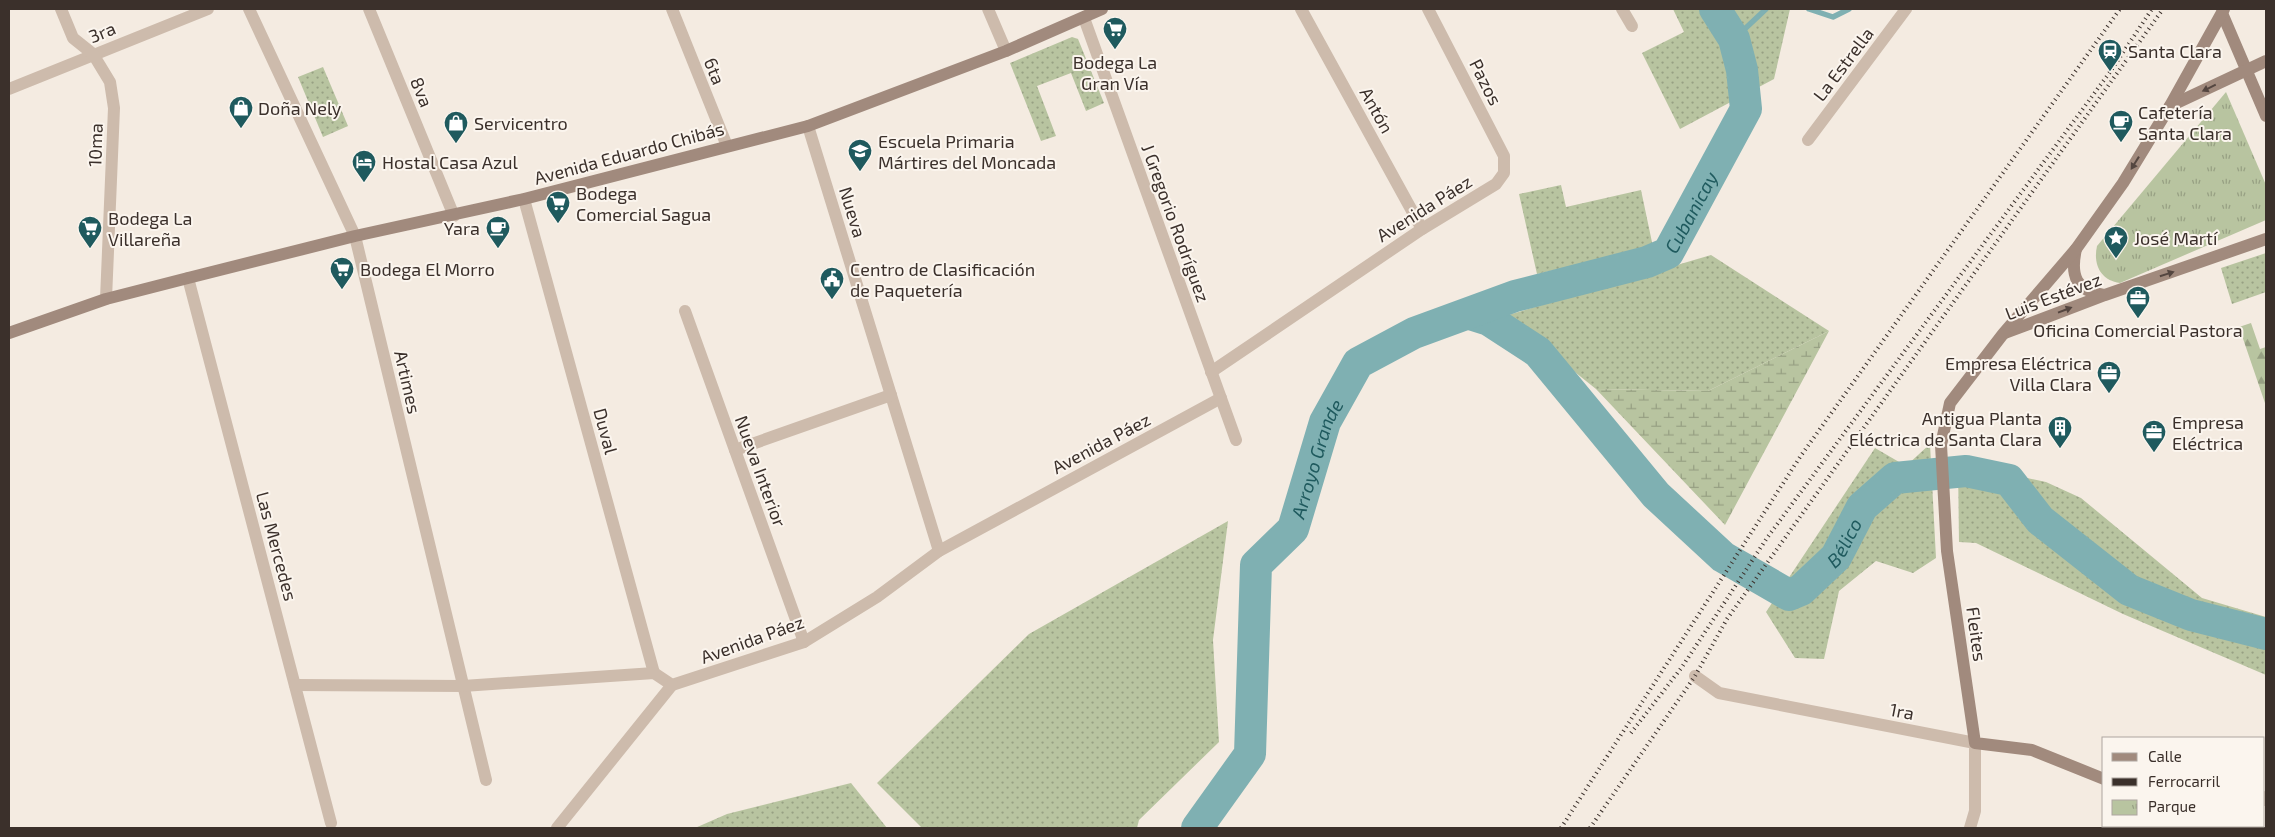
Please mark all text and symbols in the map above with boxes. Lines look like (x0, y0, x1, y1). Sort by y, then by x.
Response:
supermarket icon: Bodega La Gran Vía (1102, 16, 1128, 50)
street label: 3ra (85, 17, 119, 47)
street label: La Estrella (1808, 23, 1878, 105)
station icon: Santa Clara (2097, 38, 2123, 72)
place label: Santa Clara (2128, 40, 2222, 62)
place label: Bodega La Gran Vía (1073, 51, 1157, 94)
street label: 6ta (700, 54, 730, 88)
street label: Pazos (1465, 55, 1507, 109)
street label: 8va (406, 74, 438, 110)
street label: Antón (1355, 83, 1399, 137)
one-way arrow (2202, 84, 2216, 92)
shop icon: Doña Nely (228, 95, 254, 129)
place label: Doña Nely (258, 97, 342, 119)
place label: Cafetería Santa Clara (2138, 101, 2232, 144)
cafe icon: Cafetería Santa Clara (2108, 109, 2134, 143)
shop icon: Servicentro (443, 110, 469, 144)
place label: Servicentro (474, 112, 568, 134)
street label: Avenida Eduardo Chibás (532, 117, 726, 189)
street label: 10ma (83, 123, 107, 167)
place label: Escuela Primaria Mártires del Moncada (878, 130, 1056, 173)
school or university icon: Escuela Primaria Mártires del Moncada (847, 138, 873, 172)
street label: J Gregorio Rodríguez (1137, 141, 1215, 305)
hotel icon: Hostal Casa Azul (351, 149, 377, 183)
place label: Hostal Casa Azul (382, 151, 518, 173)
one-way arrow (2131, 156, 2140, 169)
water label: Cubanicay (1659, 167, 1722, 257)
street label: Avenida Páez (1372, 170, 1476, 246)
place label: Bodega Comercial Sagua (576, 182, 711, 225)
street label: Nueva (835, 184, 871, 240)
supermarket icon: Bodega Comercial Sagua (545, 190, 571, 224)
place label: Bodega La Villareña (108, 207, 192, 250)
supermarket icon: Bodega La Villareña (77, 215, 103, 249)
cafe icon: Yara (485, 215, 511, 249)
place label: Yara (444, 217, 480, 239)
place icon: José Martí (2103, 225, 2129, 259)
place label: José Martí (2134, 227, 2218, 249)
supermarket icon: Bodega El Morro (329, 256, 355, 290)
place label: Bodega El Morro (360, 258, 495, 280)
place label: Centro de Clasificación de Paquetería (850, 258, 1035, 301)
public building icon: Centro de Clasificación de Paquetería (819, 266, 845, 300)
street label: Luis Estévez (2002, 268, 2104, 324)
one-way arrow (2160, 270, 2175, 278)
office icon: Oficina Comercial Pastora (2125, 285, 2151, 319)
one-way arrow (2058, 306, 2073, 314)
place label: Oficina Comercial Pastora (2033, 319, 2243, 341)
street label: Artimes (390, 348, 426, 416)
place label: Empresa Eléctrica Villa Clara (1945, 352, 2092, 395)
office icon: Empresa Eléctrica Villa Clara (2096, 360, 2122, 394)
water label: Arroyo Grande (1285, 395, 1347, 522)
street label: Duval (589, 406, 623, 457)
place label: Antigua Planta Eléctrica de Santa Clara (1849, 407, 2042, 450)
street label: Avenida Páez (1048, 408, 1154, 478)
place label: Empresa Eléctrica (2172, 411, 2244, 454)
street label: Nueva Interior (731, 412, 791, 530)
building icon: Antigua Planta Eléctrica de Santa Clara (2047, 415, 2073, 449)
office icon: Empresa Eléctrica (2141, 419, 2167, 453)
street label: Las Mercedes (252, 489, 302, 603)
water label: Bélico (1821, 514, 1866, 572)
street label: Fleites (1962, 605, 1992, 663)
street label: Avenida Páez (697, 610, 807, 668)
street label: 1ra (1888, 698, 1916, 724)
legend (2102, 737, 2265, 827)
text: Calle (2148, 747, 2182, 765)
text: Ferrocarril (2148, 772, 2221, 790)
text: Parque (2148, 797, 2196, 815)

